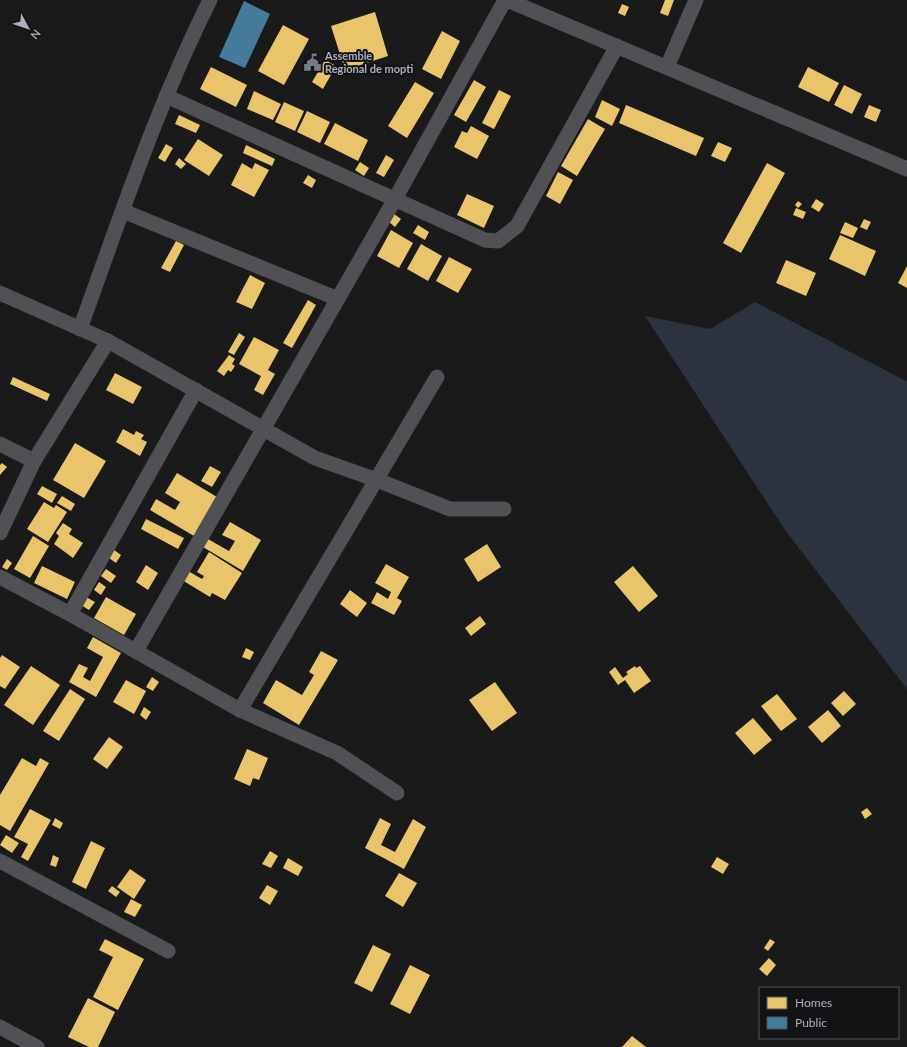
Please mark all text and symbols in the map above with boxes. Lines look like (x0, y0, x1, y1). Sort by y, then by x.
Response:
north arrow (8, 8, 48, 48)
text: N (28, 27, 44, 42)
place label: Assemble Regional de mopti (324, 49, 413, 75)
public building icon: Assemble Regional de mopti (302, 52, 322, 72)
legend (759, 987, 899, 1039)
text: Homes (795, 995, 832, 1010)
text: Public (795, 1015, 827, 1030)

